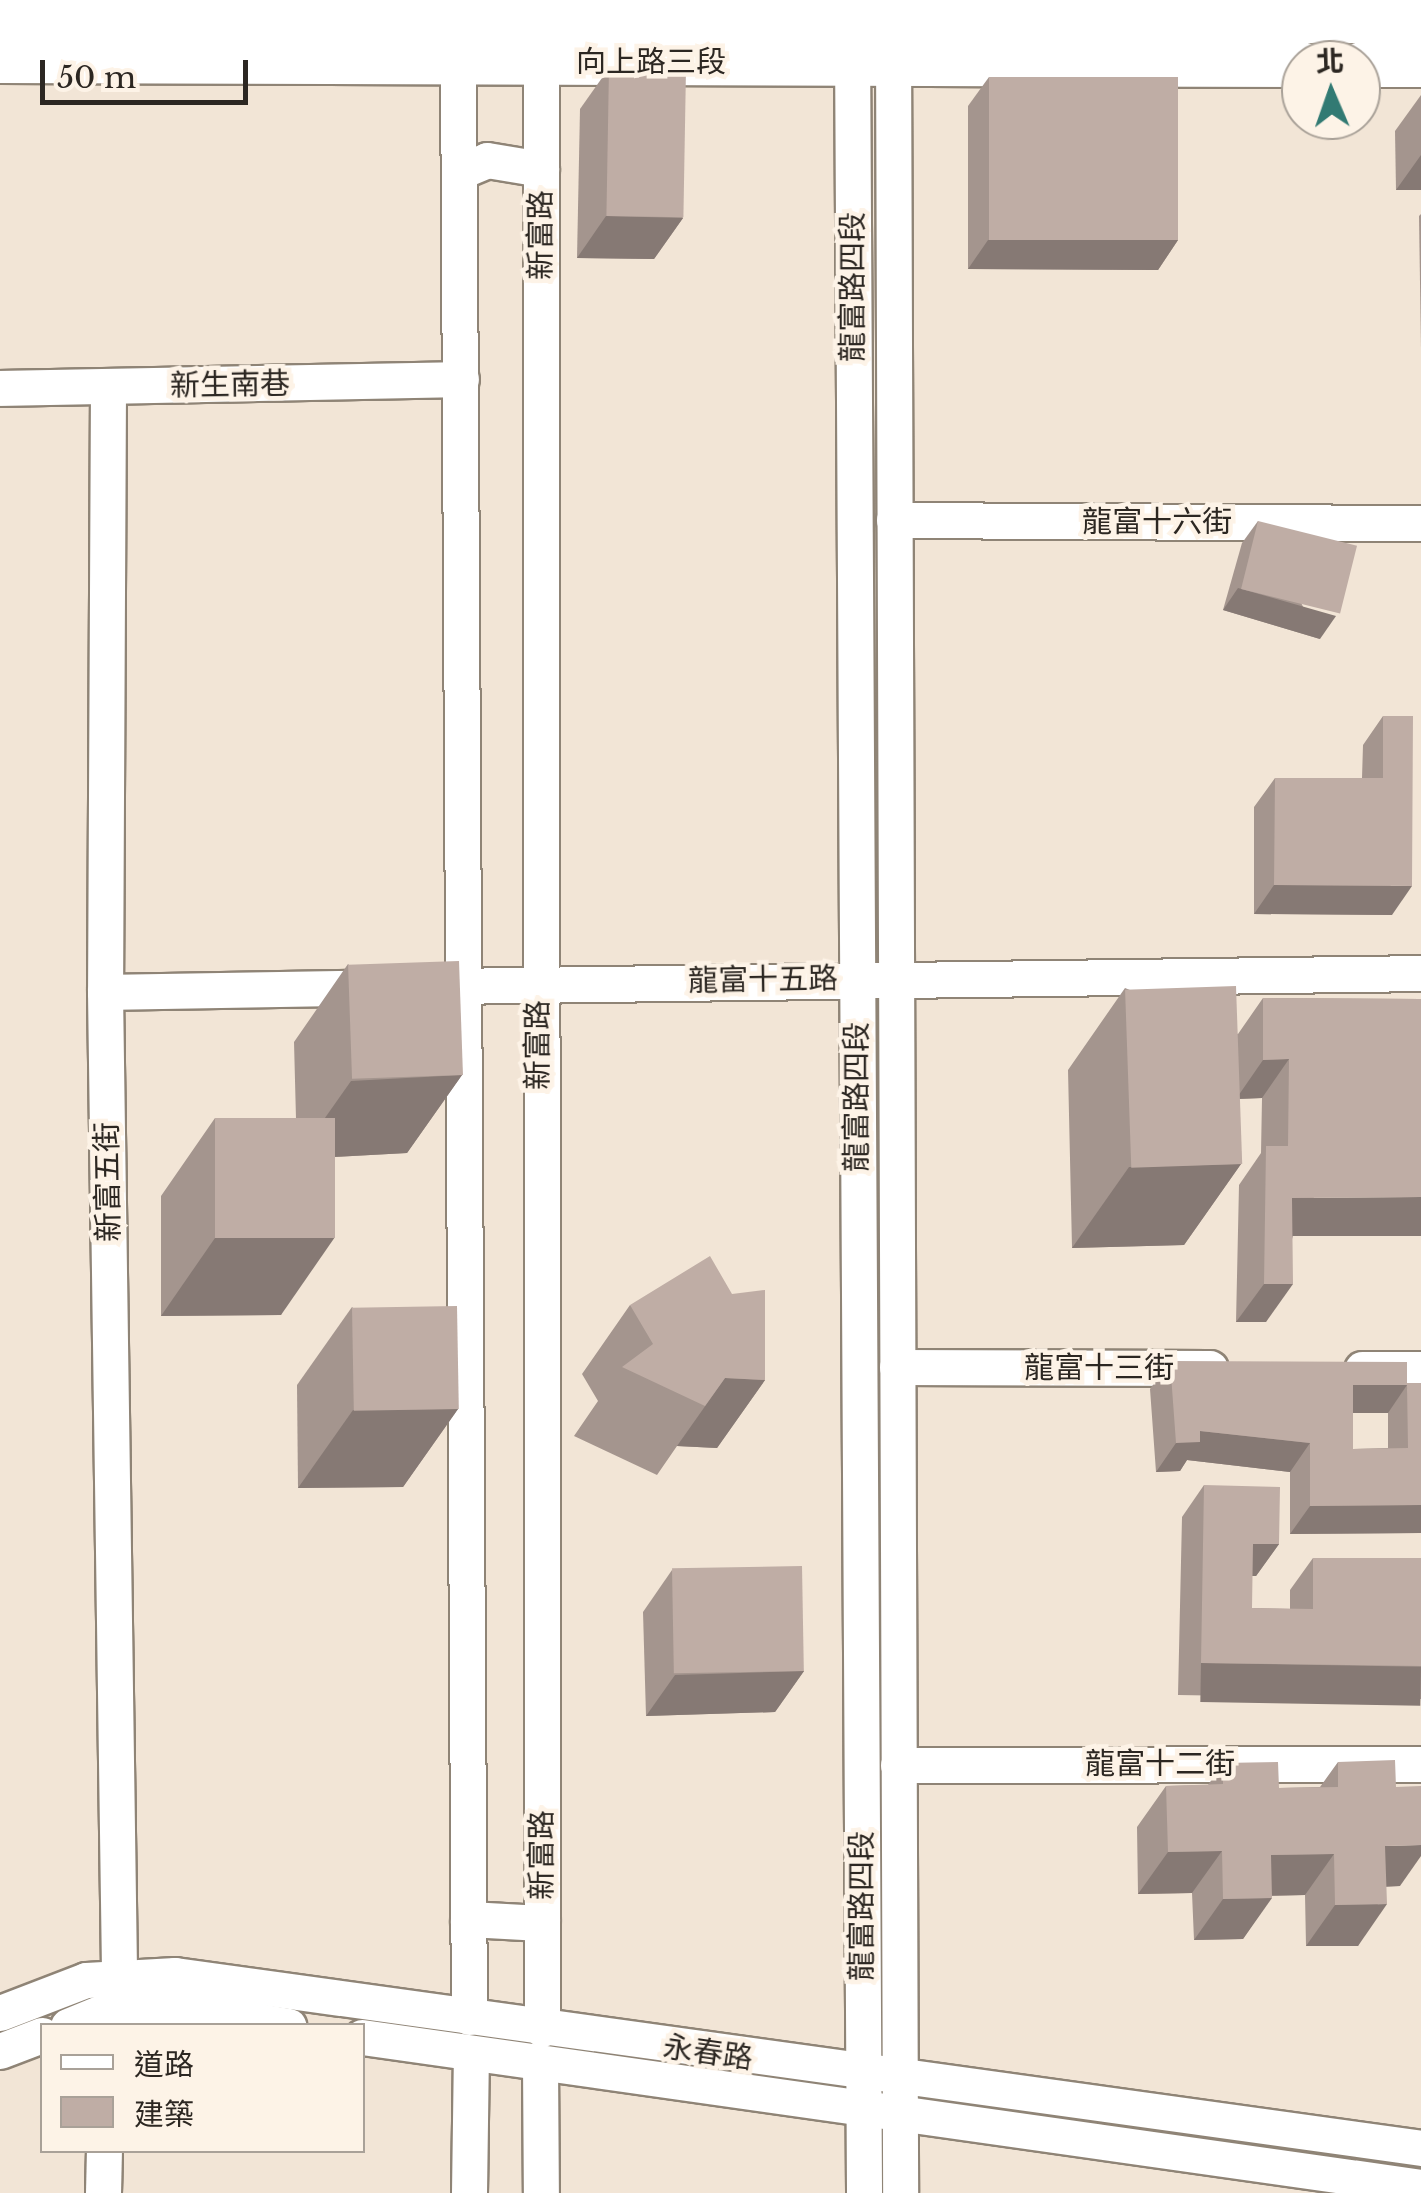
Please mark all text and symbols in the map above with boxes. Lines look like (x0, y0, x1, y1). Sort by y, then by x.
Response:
scale bar (45, 40, 252, 102)
north arrow (1281, 40, 1381, 140)
street label: 向上路三段 (576, 44, 726, 80)
text: 北 (1315, 44, 1345, 79)
text: 50 m (57, 59, 136, 96)
street label: 新富路 (523, 190, 559, 280)
street label: 龍富路四段 (835, 212, 871, 362)
street label: 新生南巷 (170, 366, 290, 404)
street label: 龍富十六街 (1082, 504, 1232, 540)
street label: 龍富十五路 (688, 961, 838, 999)
street label: 新富路 (520, 1000, 556, 1090)
street label: 龍富路四段 (839, 1022, 875, 1172)
street label: 新富五街 (89, 1122, 127, 1242)
street label: 龍富十三街 (1024, 1350, 1174, 1386)
street label: 龍富十二街 (1085, 1746, 1235, 1782)
street label: 新富路 (524, 1810, 560, 1900)
street label: 龍富路四段 (844, 1831, 880, 1981)
legend (40, 2023, 365, 2153)
street label: 永春路 (661, 2029, 755, 2077)
text: 道路 (134, 2046, 194, 2083)
text: 建築 (134, 2096, 194, 2133)

